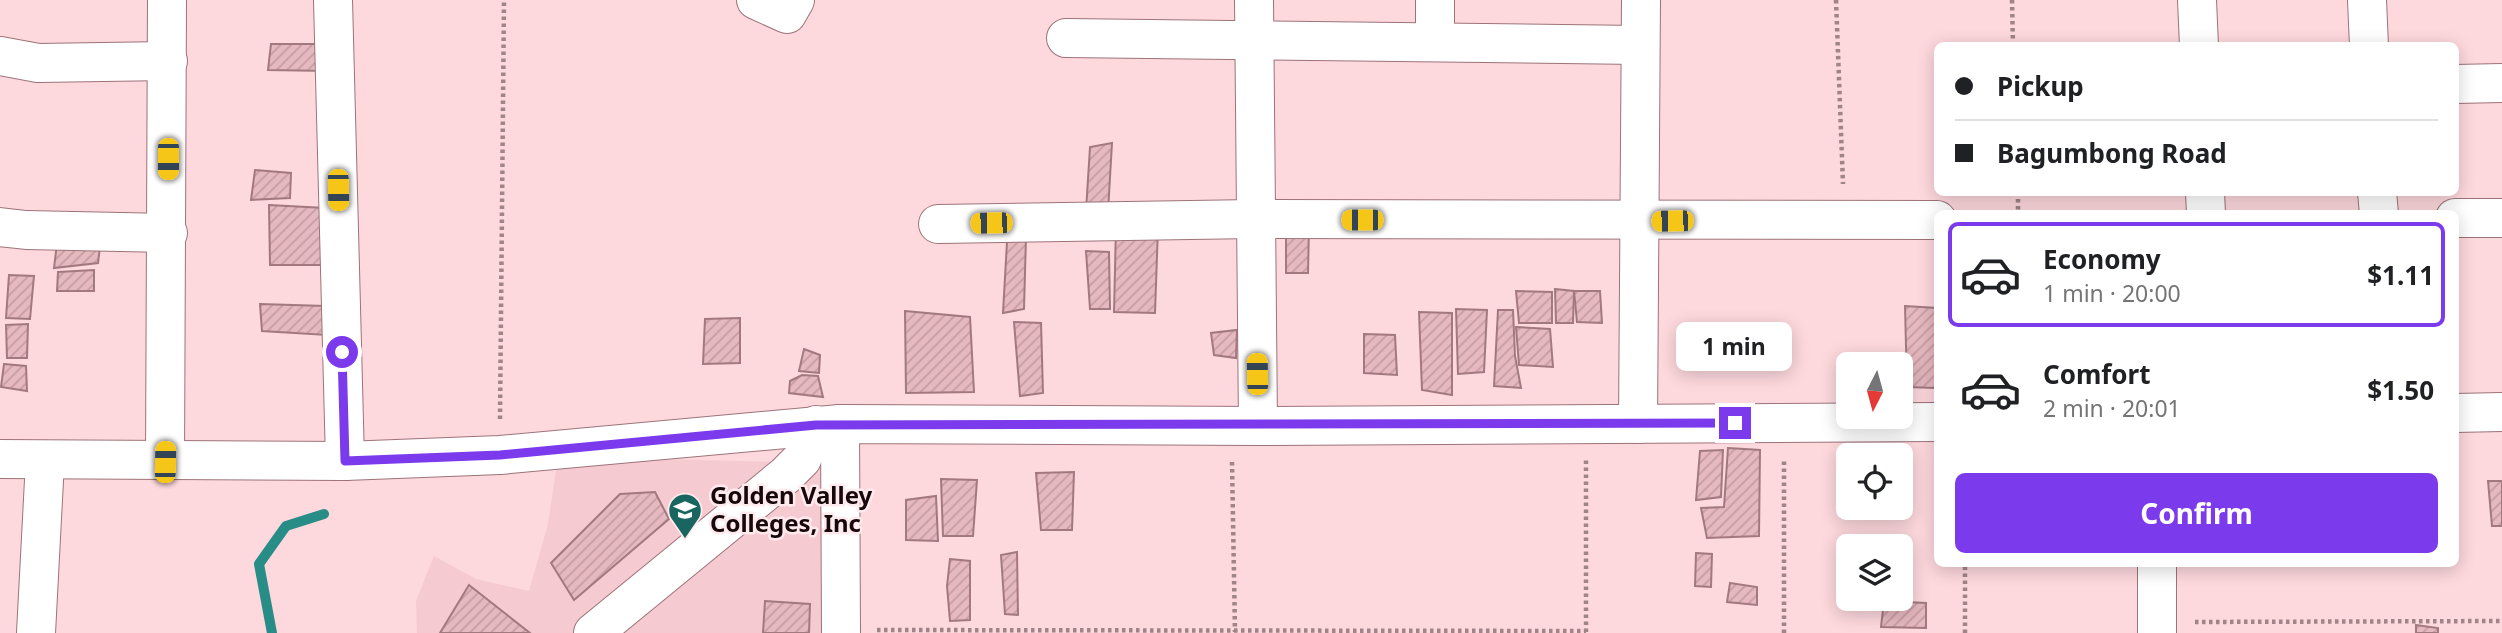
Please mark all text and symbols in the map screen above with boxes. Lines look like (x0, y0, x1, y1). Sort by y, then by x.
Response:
text: Pickup (1997, 68, 2084, 104)
text: Bagumbong Road (1997, 135, 2227, 171)
car (158, 138, 179, 180)
car (328, 169, 349, 211)
car (1342, 210, 1384, 231)
car (1651, 210, 1694, 232)
car (970, 212, 1013, 234)
text: Economy (2043, 241, 2161, 277)
icon: car (1959, 243, 2022, 306)
text: $1.11 (2367, 257, 2434, 293)
text: 1 min · 20:00 (2043, 277, 2181, 309)
callout: 1 min (1677, 322, 1793, 370)
text: 1 min (1702, 330, 1766, 362)
route start (326, 336, 358, 368)
north arrow (1836, 352, 1913, 429)
map controls (1836, 352, 1913, 611)
car (1247, 353, 1268, 395)
text: Comfort (2043, 356, 2151, 392)
icon: car (1959, 358, 2022, 421)
text: $1.50 (2367, 372, 2434, 408)
text: 2 min · 20:01 (2043, 392, 2181, 424)
route end (1719, 407, 1751, 439)
car (155, 441, 176, 483)
button: locate (1836, 443, 1913, 520)
button: Confirm (1955, 473, 2438, 553)
place label: Golden Valley Colleges, Inc (710, 478, 873, 539)
school or university icon: Golden Valley Colleges, Inc (666, 491, 704, 540)
button: layers (1836, 534, 1913, 611)

